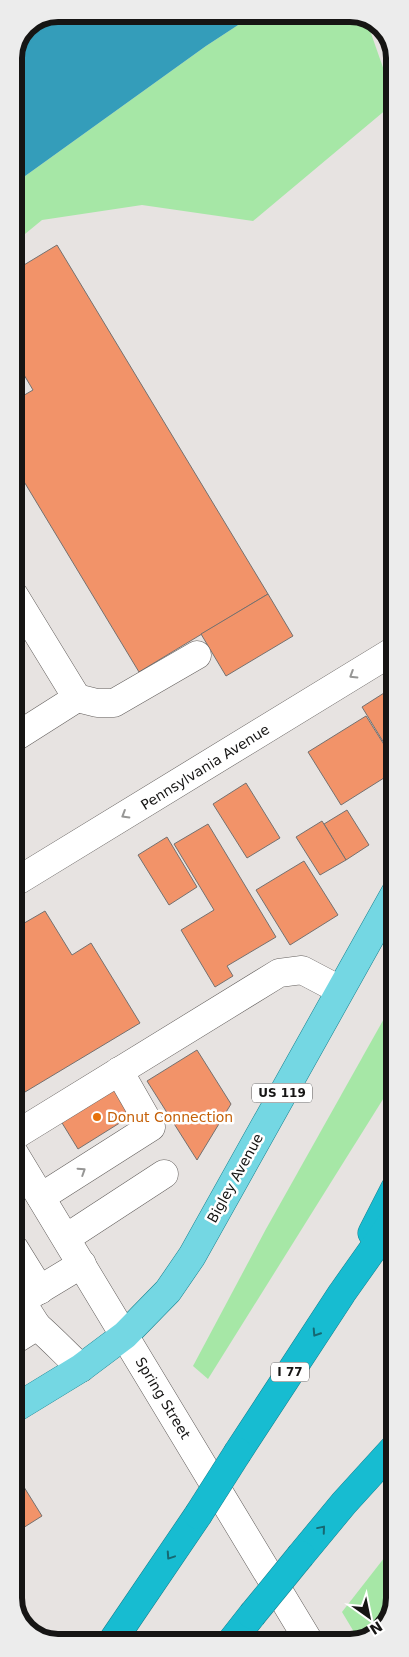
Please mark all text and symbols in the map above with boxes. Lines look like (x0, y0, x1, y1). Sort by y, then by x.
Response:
one-way arrow (350, 669, 359, 679)
street label: Pennsylvania Avenue (138, 721, 272, 813)
one-way arrow (122, 809, 131, 819)
road number: US 119 (252, 1084, 312, 1102)
place label: Donut Connection (107, 1109, 233, 1125)
marker: Donut Connection (91, 1111, 103, 1123)
street label: Bigley Avenue (204, 1131, 266, 1225)
one-way arrow (77, 1168, 86, 1177)
one-way arrow (312, 1328, 322, 1337)
street label: Spring Street (132, 1354, 194, 1442)
road number: I 77 (271, 1362, 309, 1381)
one-way arrow (317, 1526, 325, 1535)
one-way arrow (167, 1550, 176, 1559)
north arrow (344, 1592, 394, 1642)
text: N (367, 1618, 385, 1638)

